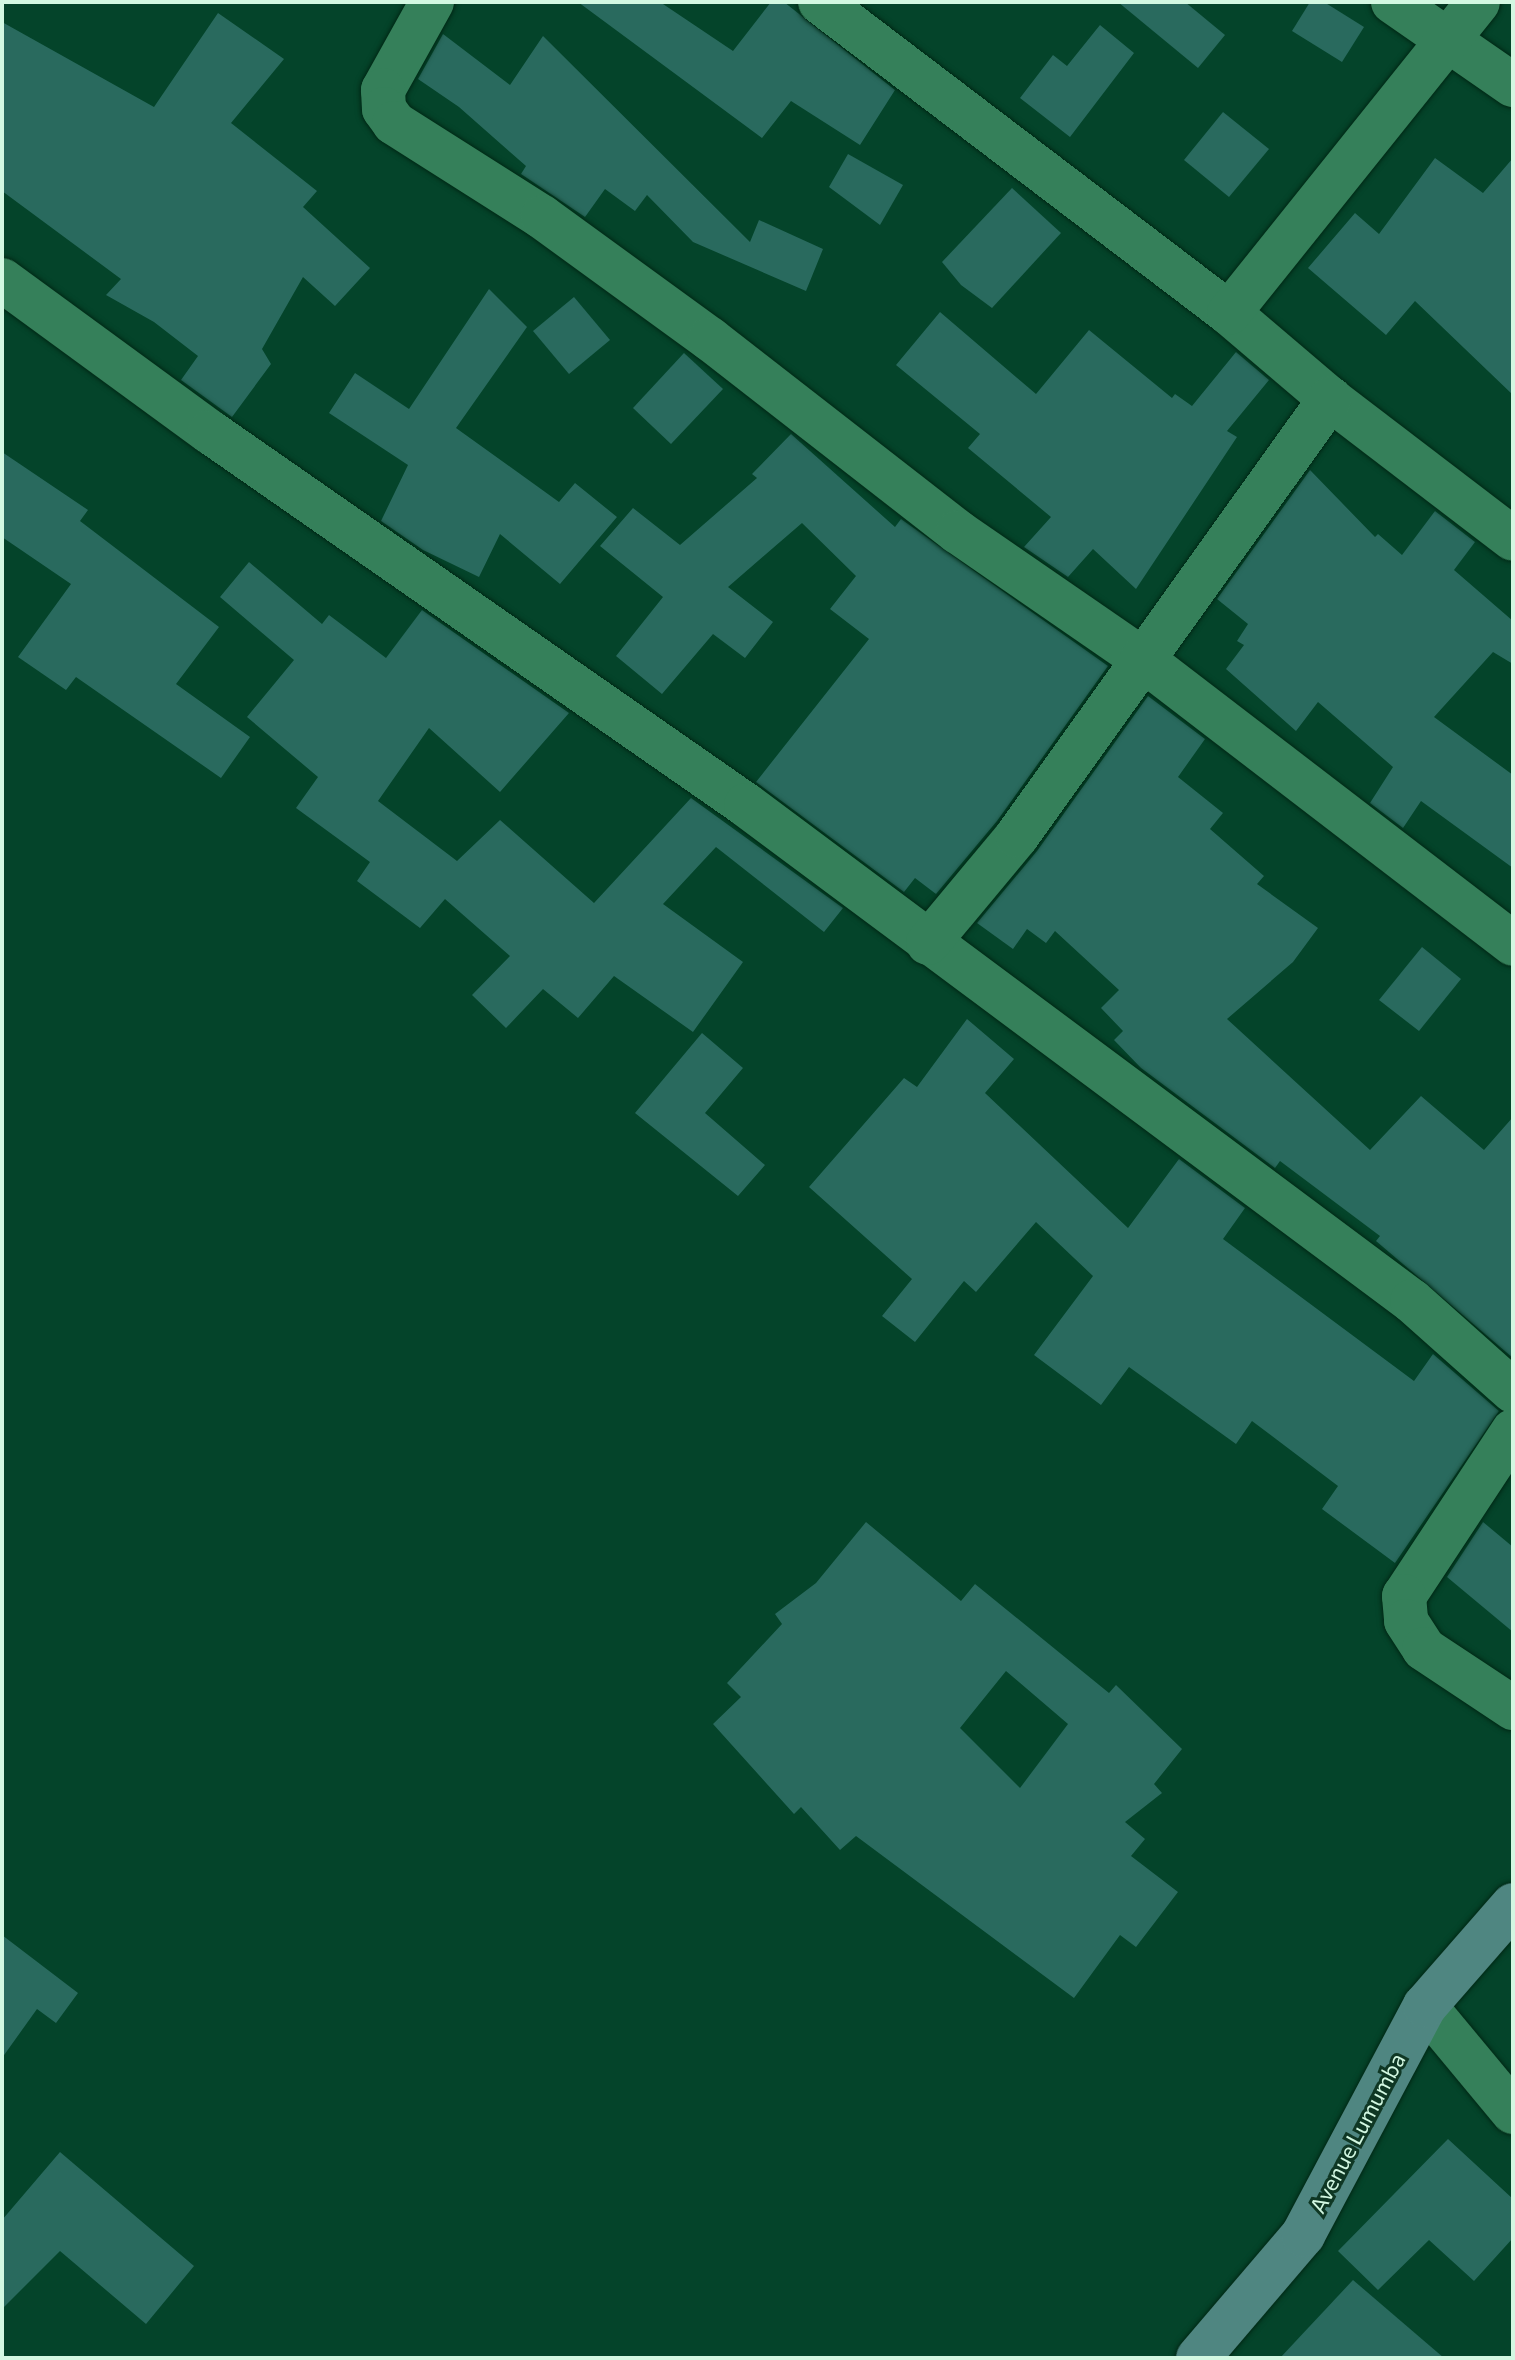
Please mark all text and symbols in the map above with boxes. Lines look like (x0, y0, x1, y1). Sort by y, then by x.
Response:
street label: Avenue Lumumba (1304, 2048, 1410, 2218)

